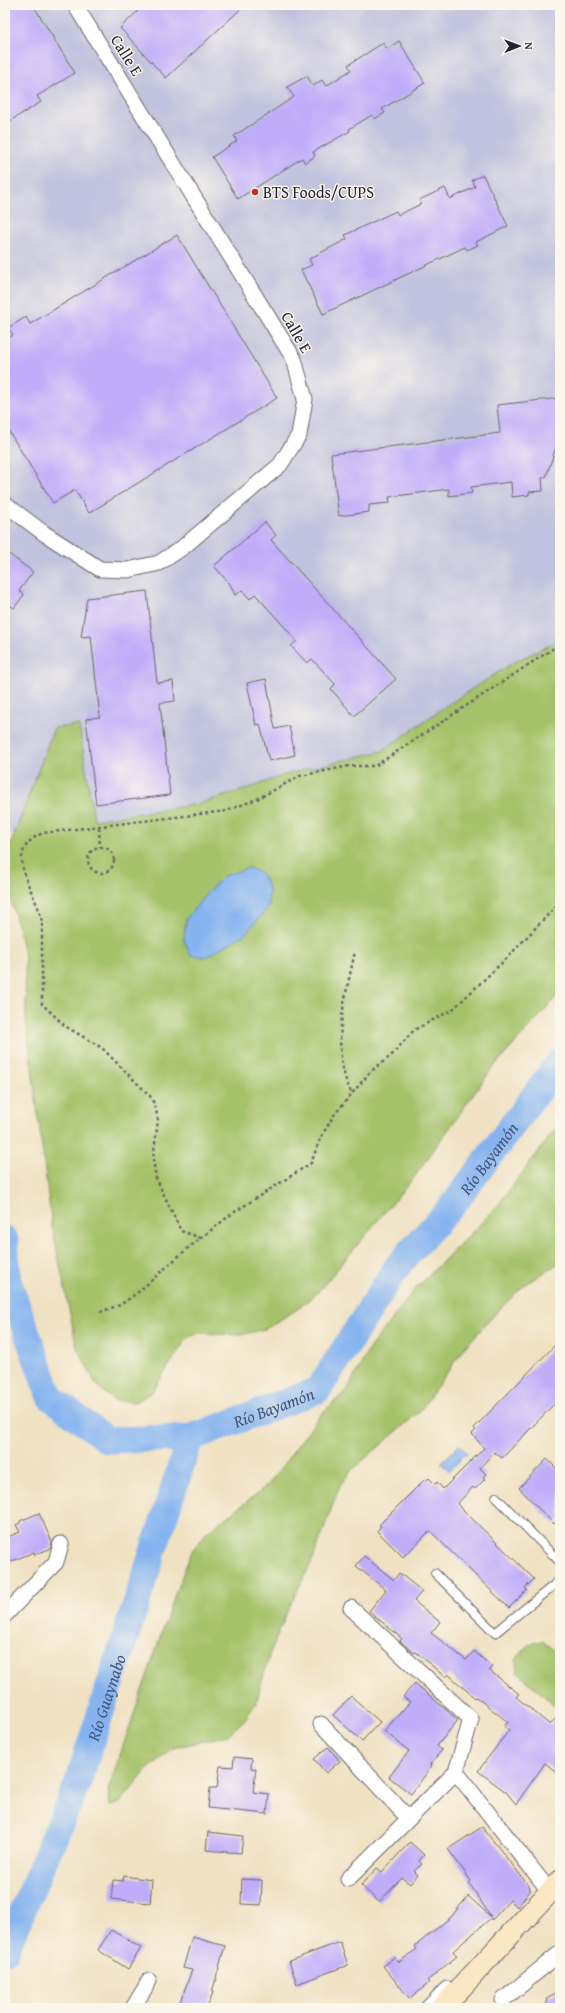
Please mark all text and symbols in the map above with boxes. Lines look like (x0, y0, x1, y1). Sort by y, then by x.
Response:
north arrow (499, 26, 539, 66)
street label: Calle E (105, 30, 149, 80)
text: N (521, 42, 537, 50)
place label: BTS Foods/CUPS (263, 180, 374, 204)
marker: BTS Foods/CUPS (250, 187, 260, 197)
street label: Calle E (276, 307, 318, 357)
water label: Río Bayamón (452, 1116, 523, 1200)
water label: Río Bayamón (229, 1380, 318, 1434)
water label: Río Guaynabo (79, 1651, 131, 1745)

